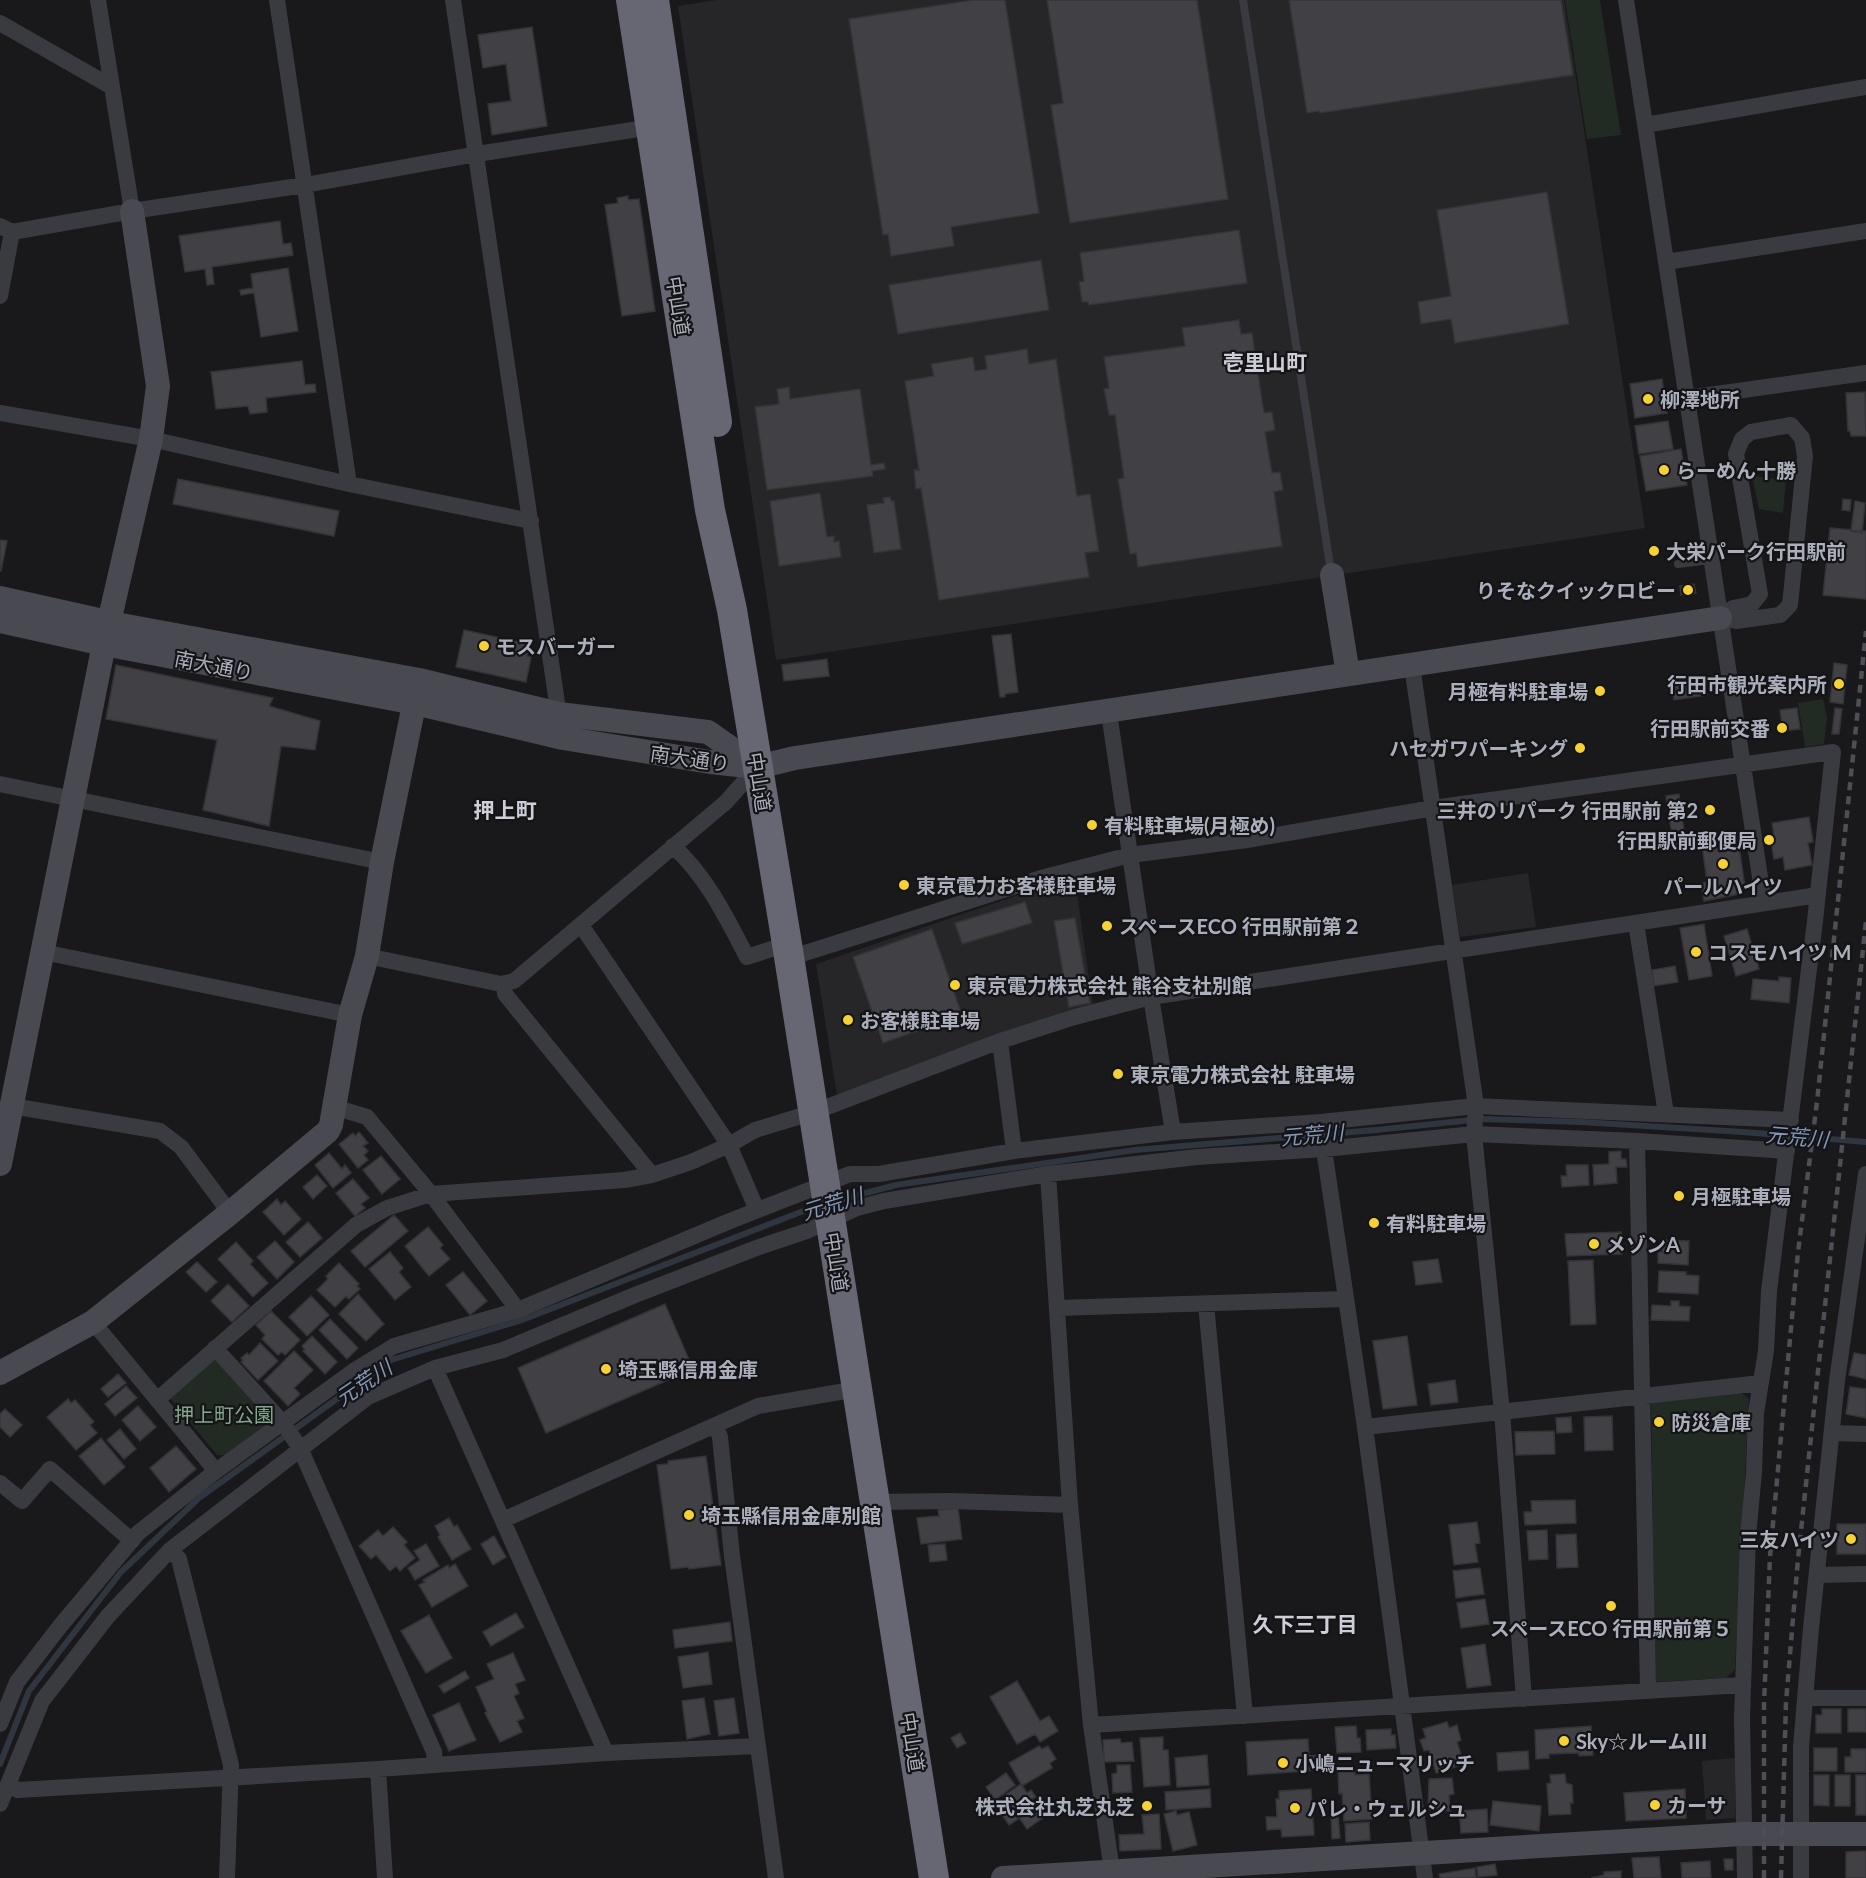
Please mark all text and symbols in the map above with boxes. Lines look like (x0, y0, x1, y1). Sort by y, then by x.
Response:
street label: 中山道 (662, 274, 696, 338)
district label: 壱里山町 (1223, 349, 1307, 374)
place label: 柳澤地所 (1660, 387, 1740, 411)
marker: 柳澤地所 (1641, 392, 1655, 406)
place label: らーめん十勝 (1676, 458, 1797, 482)
marker: らーめん十勝 (1657, 463, 1671, 477)
place label: 大栄パーク行田駅前 (1666, 539, 1846, 563)
marker: 大栄パーク行田駅前 (1647, 544, 1661, 558)
place label: りそなクイックロビー (1476, 578, 1676, 602)
marker: りそなクイックロビー (1681, 583, 1695, 597)
place label: モスバーガー (496, 634, 616, 658)
marker: モスバーガー (477, 639, 491, 653)
street label: 南大通り (172, 646, 256, 684)
place label: 行田市観光案内所 (1667, 672, 1827, 696)
marker: 行田市観光案内所 (1832, 677, 1846, 691)
place label: 月極有料駐車場 (1448, 679, 1588, 703)
marker: 月極有料駐車場 (1593, 684, 1607, 698)
place label: 行田駅前交番 (1650, 716, 1770, 740)
marker: 行田駅前交番 (1775, 721, 1789, 735)
place label: ハセガワパーキング (1389, 736, 1568, 760)
street label: 南大通り (649, 741, 731, 775)
marker: ハセガワパーキング (1573, 741, 1587, 755)
street label: 中山道 (743, 750, 777, 814)
district label: 押上町 (474, 797, 537, 822)
place label: 三井のリパーク 行田駅前 第2 (1437, 798, 1698, 822)
marker: 三井のリパーク 行田駅前 第2 (1703, 803, 1717, 817)
place label: 有料駐車場(月極め) (1104, 813, 1275, 837)
marker: 有料駐車場(月極め) (1085, 818, 1099, 832)
place label: 行田駅前郵便局 (1617, 828, 1757, 852)
marker: 行田駅前郵便局 (1762, 833, 1776, 847)
marker: パールハイツ (1716, 857, 1730, 871)
place label: 東京電力お客様駐車場 (916, 873, 1116, 897)
place label: パールハイツ (1663, 874, 1783, 898)
marker: 東京電力お客様駐車場 (897, 878, 911, 892)
place label: スペースECO 行田駅前第２ (1119, 914, 1362, 938)
marker: スペースECO 行田駅前第２ (1100, 919, 1114, 933)
place label: コスモハイツ M (1708, 940, 1851, 964)
marker: コスモハイツ M (1689, 945, 1703, 959)
place label: 東京電力株式会社 熊谷支社別館 (967, 973, 1252, 997)
marker: 東京電力株式会社 熊谷支社別館 (948, 978, 962, 992)
place label: お客様駐車場 (860, 1008, 980, 1032)
marker: お客様駐車場 (841, 1013, 855, 1027)
place label: 東京電力株式会社 駐車場 (1130, 1062, 1355, 1086)
marker: 東京電力株式会社 駐車場 (1111, 1067, 1125, 1081)
water label: 元荒川 (1280, 1119, 1346, 1149)
water label: 元荒川 (1765, 1121, 1831, 1151)
water label: 元荒川 (798, 1181, 868, 1224)
place label: 月極駐車場 (1691, 1184, 1791, 1208)
marker: 月極駐車場 (1672, 1189, 1686, 1203)
place label: 有料駐車場 (1386, 1211, 1486, 1235)
marker: 有料駐車場 (1367, 1216, 1381, 1230)
street label: 中山道 (820, 1230, 854, 1294)
place label: メゾンA (1606, 1232, 1680, 1256)
marker: メゾンA (1587, 1237, 1601, 1251)
water label: 元荒川 (330, 1353, 398, 1410)
place label: 埼玉縣信用金庫 (618, 1357, 758, 1381)
marker: 埼玉縣信用金庫 (599, 1362, 613, 1376)
park label: 押上町公園 (174, 1402, 274, 1426)
place label: 防災倉庫 (1671, 1410, 1751, 1434)
marker: 防災倉庫 (1652, 1415, 1666, 1429)
place label: 埼玉縣信用金庫別館 (701, 1503, 881, 1527)
marker: 埼玉縣信用金庫別館 (682, 1508, 696, 1522)
place label: 三友ハイツ (1739, 1527, 1839, 1551)
marker: 三友ハイツ (1844, 1532, 1858, 1546)
marker: スペースECO 行田駅前第５ (1604, 1599, 1618, 1613)
district label: 久下三丁目 (1253, 1611, 1358, 1636)
place label: スペースECO 行田駅前第５ (1490, 1616, 1732, 1640)
street label: 中山道 (896, 1710, 930, 1774)
place label: Sky☆ルームⅢ (1576, 1729, 1707, 1753)
marker: Sky☆ルームⅢ (1557, 1734, 1571, 1748)
place label: 小嶋ニューマリッチ (1295, 1751, 1475, 1775)
marker: 小嶋ニューマリッチ (1276, 1756, 1290, 1770)
place label: カーサ (1667, 1793, 1727, 1817)
place label: 株式会社丸芝丸芝 (975, 1794, 1135, 1818)
place label: パレ・ウェルシュ (1307, 1796, 1467, 1820)
marker: カーサ (1648, 1798, 1662, 1812)
marker: 株式会社丸芝丸芝 (1140, 1799, 1154, 1813)
marker: パレ・ウェルシュ (1288, 1801, 1302, 1815)

